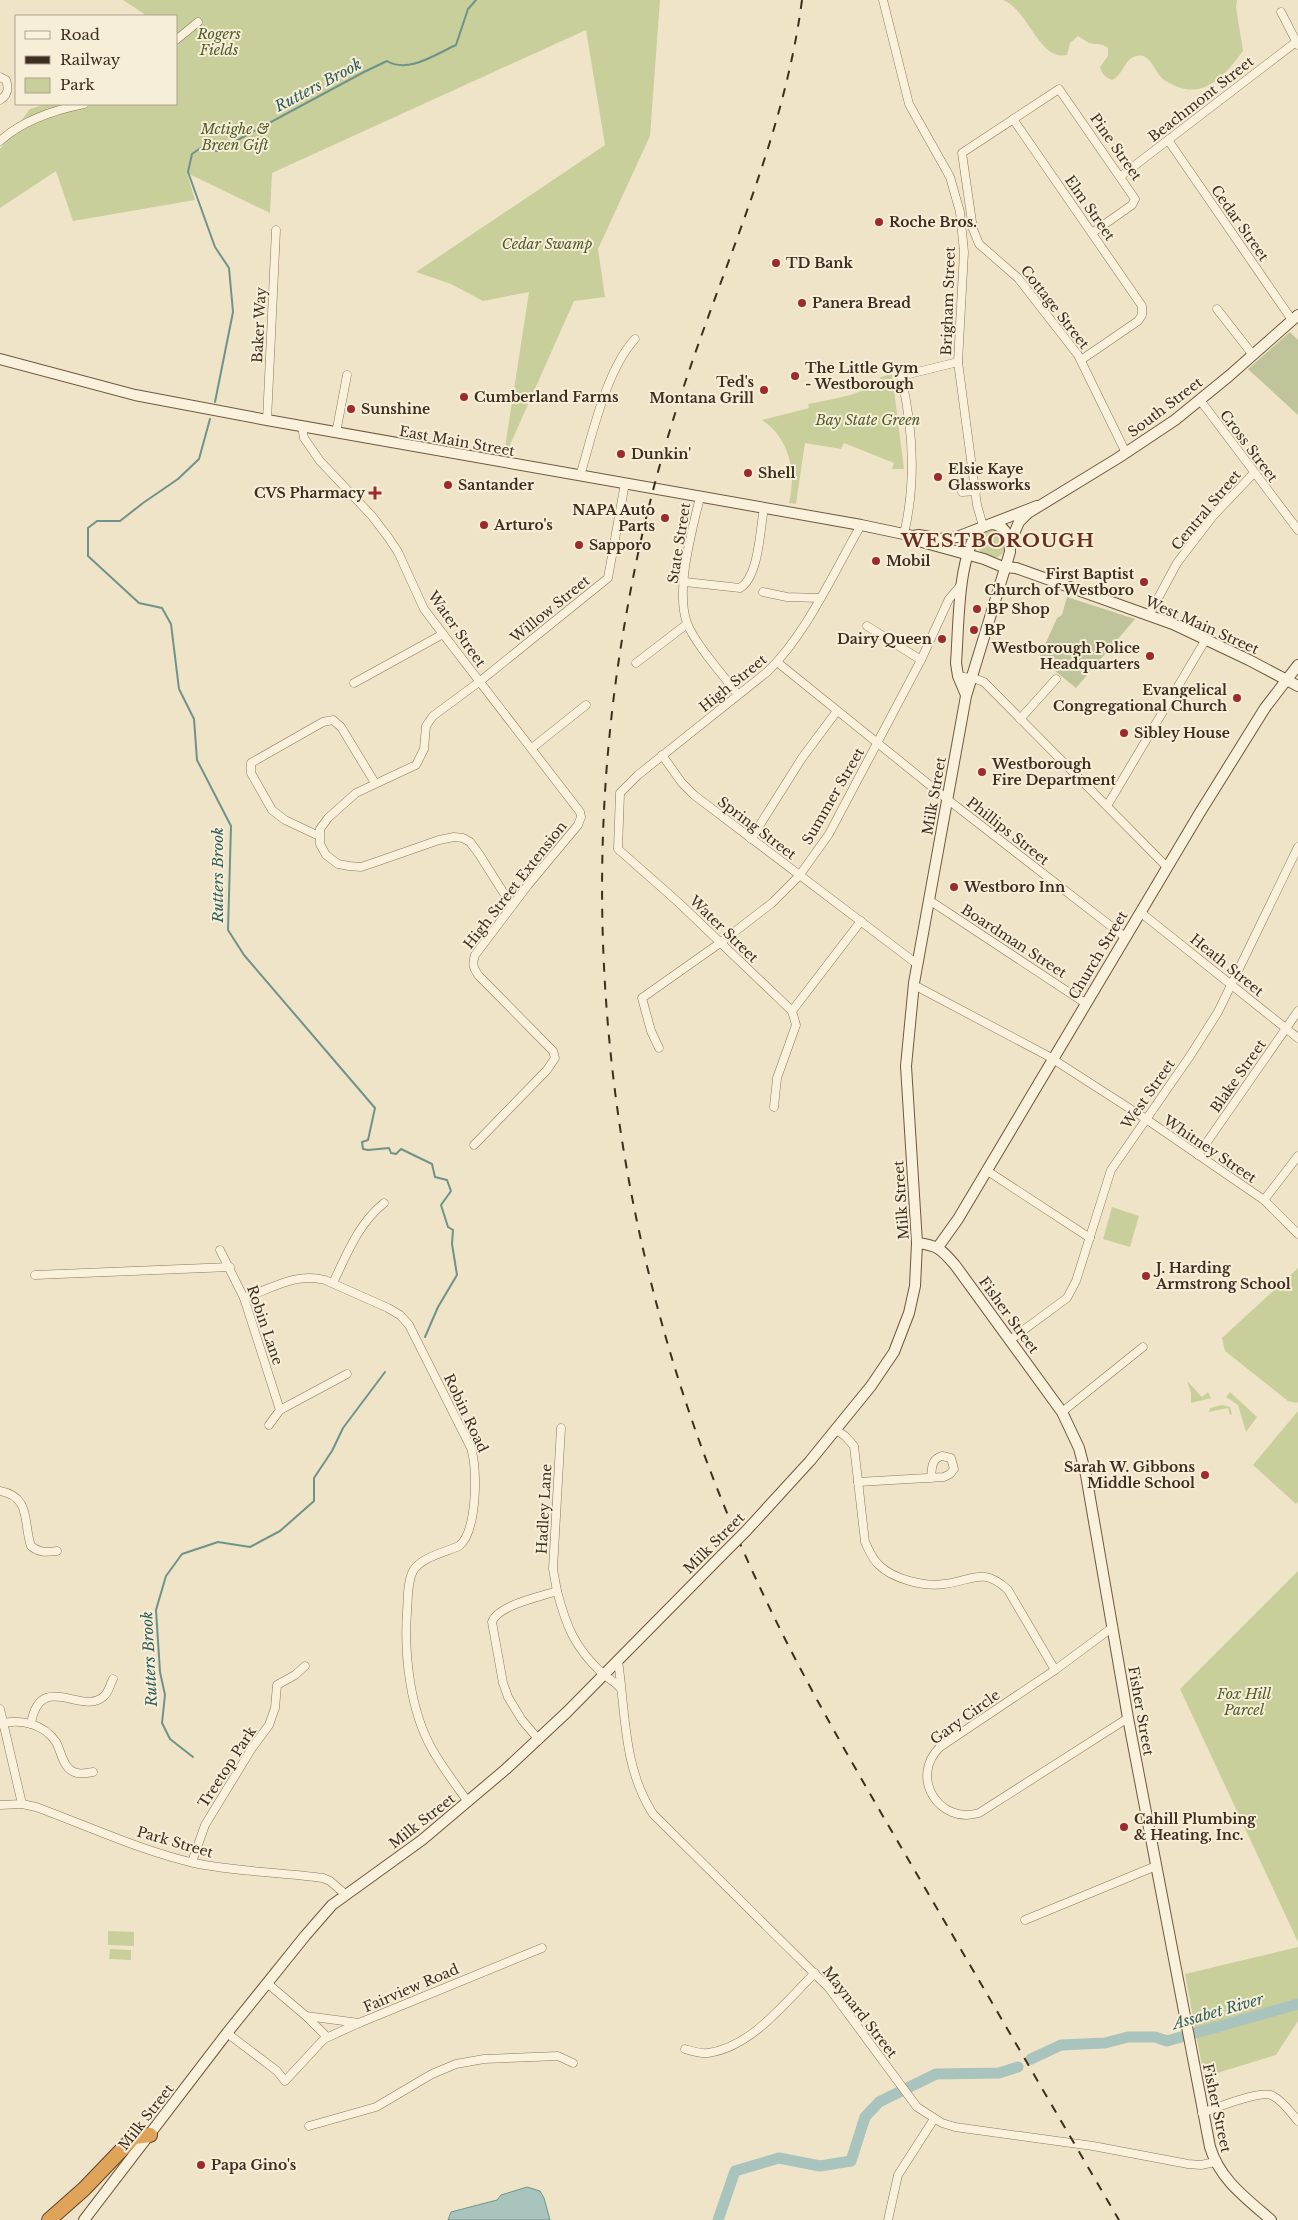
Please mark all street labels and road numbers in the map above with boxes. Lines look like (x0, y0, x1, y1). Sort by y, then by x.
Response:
street label: Beachmont Street (1145, 52, 1258, 146)
street label: Pine Street (1086, 110, 1146, 185)
street label: Elm Street (1061, 172, 1120, 245)
street label: Cedar Street (1207, 181, 1273, 265)
street label: Brigham Street (937, 245, 959, 356)
street label: Cottage Street (1017, 262, 1094, 353)
street label: Baker Way (248, 287, 270, 363)
street label: South Street (1124, 373, 1206, 441)
street label: Cross Street (1216, 406, 1282, 486)
street label: East Main Street (398, 422, 517, 460)
street label: Central Street (1167, 466, 1245, 554)
street label: State Street (664, 501, 694, 585)
street label: Willow Street (506, 571, 594, 647)
street label: Water Street (424, 587, 490, 671)
street label: West Main Street (1141, 591, 1262, 658)
street label: High Street (696, 650, 771, 716)
street label: Summer Street (798, 744, 868, 848)
street label: Milk Street (918, 755, 950, 837)
street label: Spring Street (714, 793, 800, 864)
street label: Phillips Street (963, 793, 1053, 869)
street label: High Street Extension (459, 817, 571, 953)
street label: Water Street (685, 891, 763, 967)
street label: Boardman Street (958, 900, 1071, 982)
street label: Church Street (1065, 907, 1132, 1003)
street label: Heath Street (1187, 930, 1268, 1001)
street label: Blake Street (1206, 1035, 1270, 1116)
street label: West Street (1117, 1055, 1179, 1133)
street label: Whitney Street (1159, 1111, 1261, 1187)
street label: Milk Street (889, 1159, 913, 1240)
street label: Fisher Street (975, 1273, 1043, 1358)
street label: Robin Lane (243, 1283, 287, 1367)
street label: Robin Road (440, 1371, 492, 1456)
street label: Hadley Lane (533, 1463, 555, 1555)
street label: Milk Street (680, 1508, 749, 1577)
street label: Fisher Street (1124, 1665, 1158, 1758)
street label: Gary Circle (927, 1686, 1003, 1748)
street label: Treetop Park (194, 1723, 260, 1811)
street label: Milk Street (385, 1789, 459, 1852)
street label: Park Street (135, 1823, 216, 1862)
street label: Fairview Road (361, 1960, 462, 2016)
street label: Maynard Street (819, 1963, 902, 2062)
street label: Fisher Street (1199, 2062, 1235, 2155)
street label: Milk Street (115, 2080, 178, 2154)

